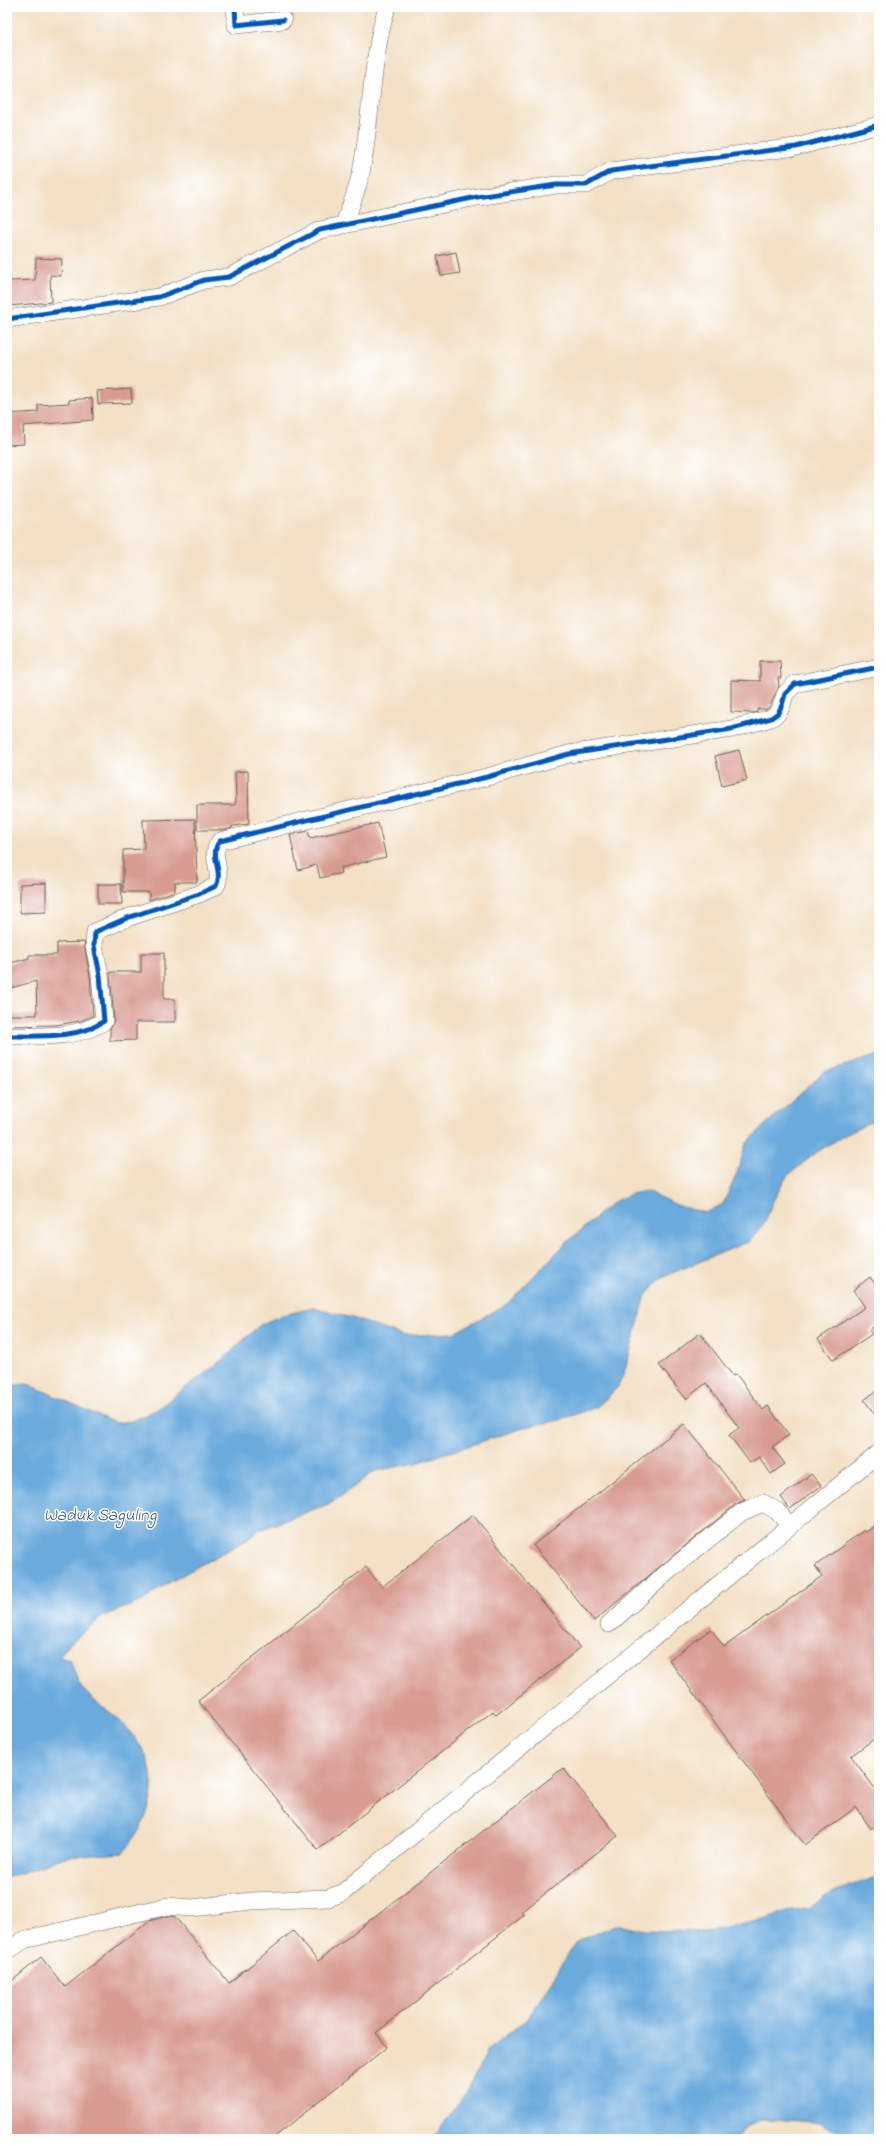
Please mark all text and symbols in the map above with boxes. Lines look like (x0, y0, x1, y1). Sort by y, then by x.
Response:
water label: Waduk Saguling (44, 1503, 157, 1529)

